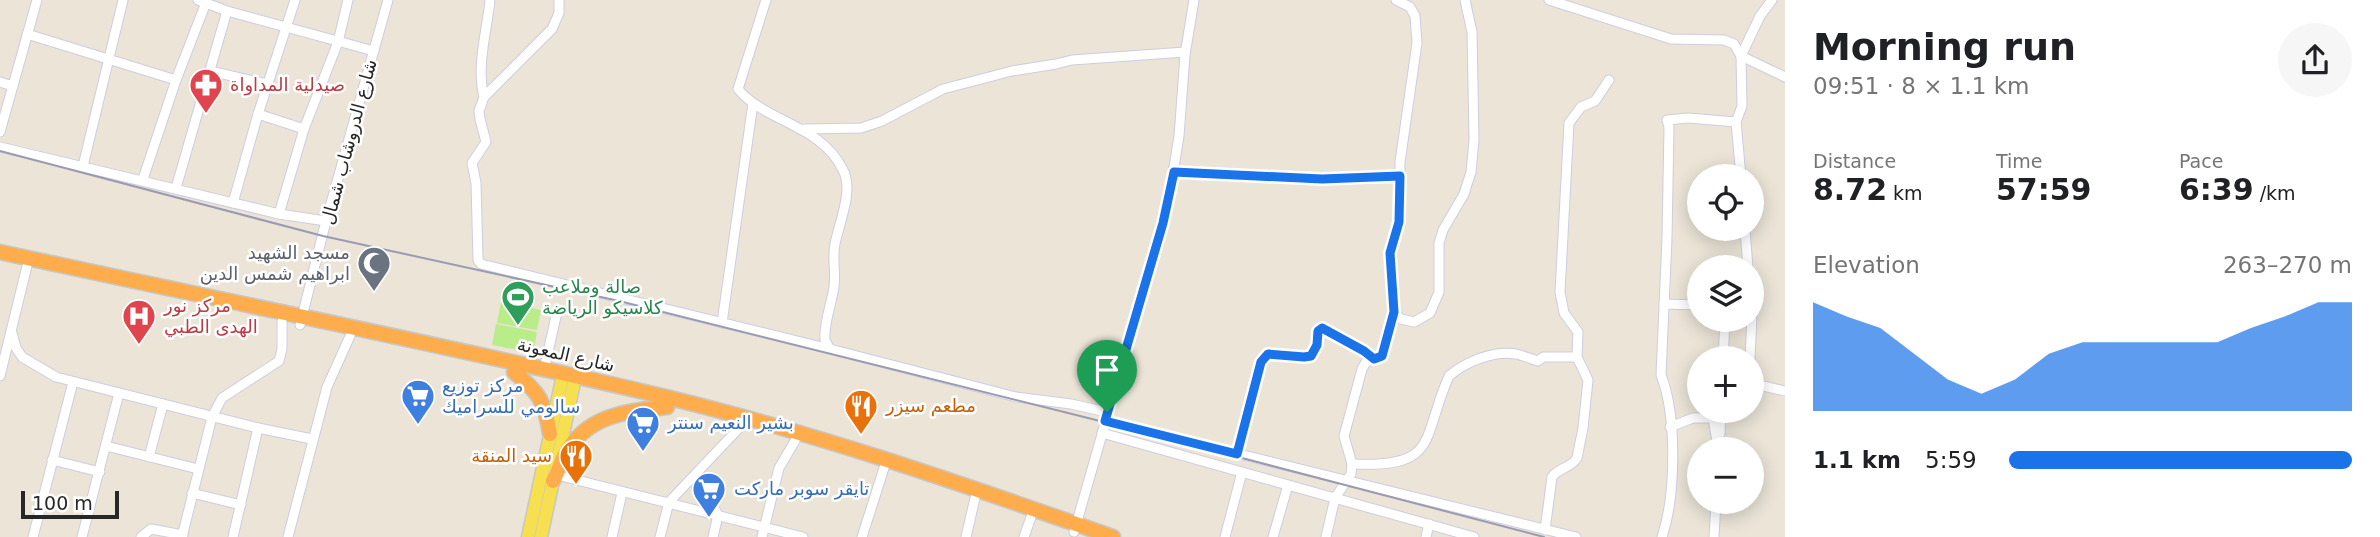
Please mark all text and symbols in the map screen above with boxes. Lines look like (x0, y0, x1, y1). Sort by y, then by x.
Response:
button: share (2278, 23, 2352, 97)
text: Morning run (1813, 25, 2076, 69)
street label: شارع الدروشاب شمال (316, 57, 382, 227)
pharmacy icon: صيدلية المداواة (187, 66, 225, 115)
text: 09:51 · 8 × 1.1 km (1813, 73, 2029, 99)
place label: صيدلية المداواة (230, 74, 345, 96)
text: Distance (1813, 150, 1896, 172)
text: Time (1996, 150, 2043, 172)
text: Pace (2179, 150, 2223, 172)
map controls (1687, 164, 1764, 514)
button: locate (1687, 164, 1764, 241)
text: 8.72 (1813, 172, 1887, 207)
text: 57:59 (1996, 172, 2092, 207)
text: 6:39 (2179, 172, 2254, 207)
text: km (1887, 182, 1923, 204)
text: /km (2254, 182, 2296, 204)
place label: مسجد الشهيد ابراهيم شمس الدين (200, 242, 350, 285)
mosque icon: مسجد الشهيد ابراهيم شمس الدين (355, 244, 393, 293)
text: Elevation (1813, 252, 1920, 278)
text: 263–270 m (2223, 252, 2352, 278)
button: layers (1687, 255, 1764, 332)
place label: صالة وملاعب كلاسيكو الرياضة (542, 276, 663, 319)
sports icon: صالة وملاعب كلاسيكو الرياضة (499, 278, 537, 327)
place label: مركز نور الهدى الطبي (163, 295, 258, 338)
hospital icon: مركز نور الهدى الطبي (120, 297, 158, 346)
street label: شارع المعونة (515, 333, 617, 377)
pin (1077, 340, 1137, 412)
button: + (1687, 346, 1764, 423)
icon: arrive (1088, 351, 1126, 389)
place label: مركز توزيع سالومي للسراميك (442, 375, 580, 418)
supermarket icon: مركز توزيع سالومي للسراميك (399, 377, 437, 426)
restaurant icon: مطعم سيزر (842, 387, 880, 436)
place label: مطعم سيزر (885, 395, 976, 417)
supermarket icon: بشير النعيم سنتر (624, 404, 662, 453)
place label: بشير النعيم سنتر (667, 412, 794, 434)
restaurant icon: سيد المنقة (557, 437, 595, 486)
button: − (1687, 437, 1764, 514)
place label: سيد المنقة (471, 445, 552, 466)
text: 1.1 km (1813, 447, 1901, 473)
text: 5:59 (1925, 447, 1977, 473)
supermarket icon: تايقر سوبر ماركت (690, 470, 728, 519)
place label: تايقر سوبر ماركت (734, 478, 869, 500)
scale bar (21, 488, 119, 520)
text: 100 m (32, 492, 93, 514)

